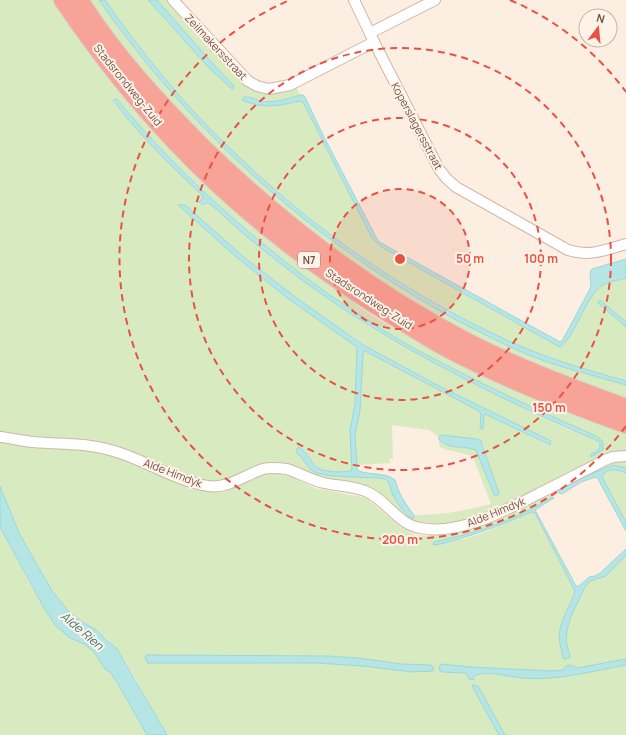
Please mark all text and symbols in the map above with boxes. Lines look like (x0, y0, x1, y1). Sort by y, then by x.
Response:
north arrow (578, 8, 618, 48)
street label: Zeilmakersstraat (182, 10, 251, 83)
text: N (595, 10, 607, 26)
street label: Stadsrondweg-Zuid (91, 41, 166, 129)
street label: Koperslagersstraat (388, 80, 447, 172)
text: 50 m (456, 250, 484, 267)
text: 100 m (524, 250, 558, 267)
road number: N7 (298, 252, 320, 268)
centre of rings (393, 252, 407, 266)
street label: Stadsrondweg-Zuid (323, 265, 416, 332)
text: 150 m (532, 399, 566, 416)
street label: Alde Himdyk (142, 454, 205, 491)
street label: Alde Himdyk (464, 493, 528, 530)
text: 200 m (382, 531, 418, 548)
water label: Alde Rien (57, 608, 108, 654)

